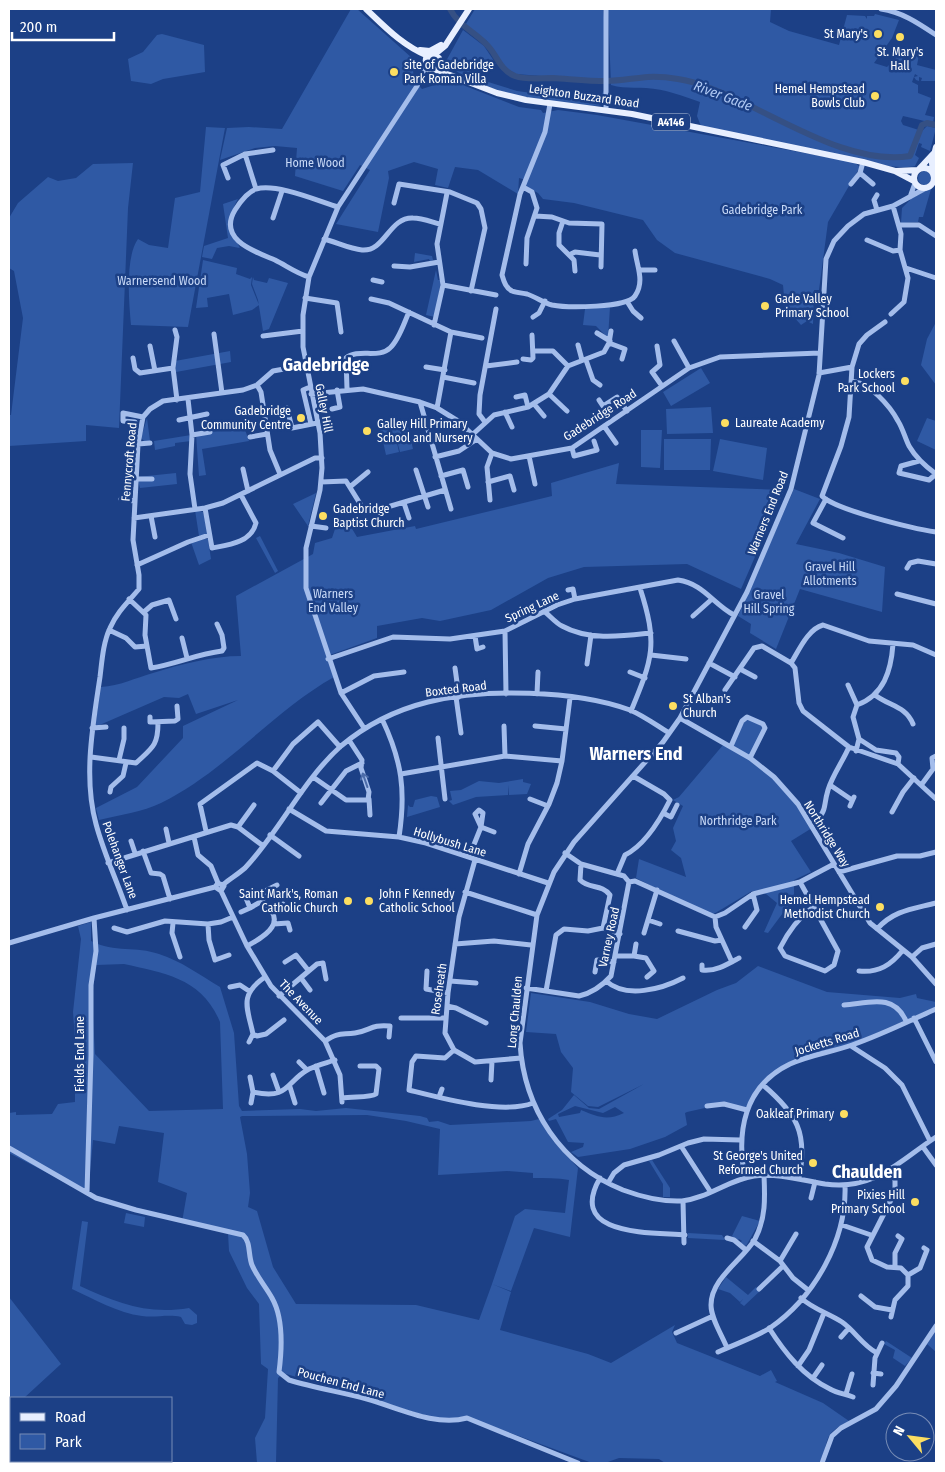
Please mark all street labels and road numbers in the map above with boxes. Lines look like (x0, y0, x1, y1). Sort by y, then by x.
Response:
street label: Leighton Buzzard Road (528, 81, 640, 111)
road number: A4146 (652, 114, 690, 130)
street label: Galley Hill (312, 382, 336, 434)
street label: Gadebridge Road (561, 386, 639, 444)
street label: Fennycroft Road (119, 422, 139, 502)
street label: Warners End Road (745, 469, 791, 557)
street label: Spring Lane (503, 588, 561, 626)
street label: Boxted Road (424, 678, 488, 700)
street label: Northridge Way (801, 798, 853, 870)
street label: Polehanger Lane (99, 819, 141, 901)
street label: Hollybush Lane (412, 824, 488, 860)
street label: Varney Road (596, 906, 622, 968)
street label: Roseheath (428, 962, 450, 1016)
street label: Long Chaulden (505, 975, 525, 1049)
street label: The Avenue (276, 977, 326, 1027)
street label: Fields End Lane (73, 1016, 87, 1092)
street label: Jocketts Road (793, 1026, 861, 1058)
street label: Pouchen End Lane (296, 1365, 386, 1401)

